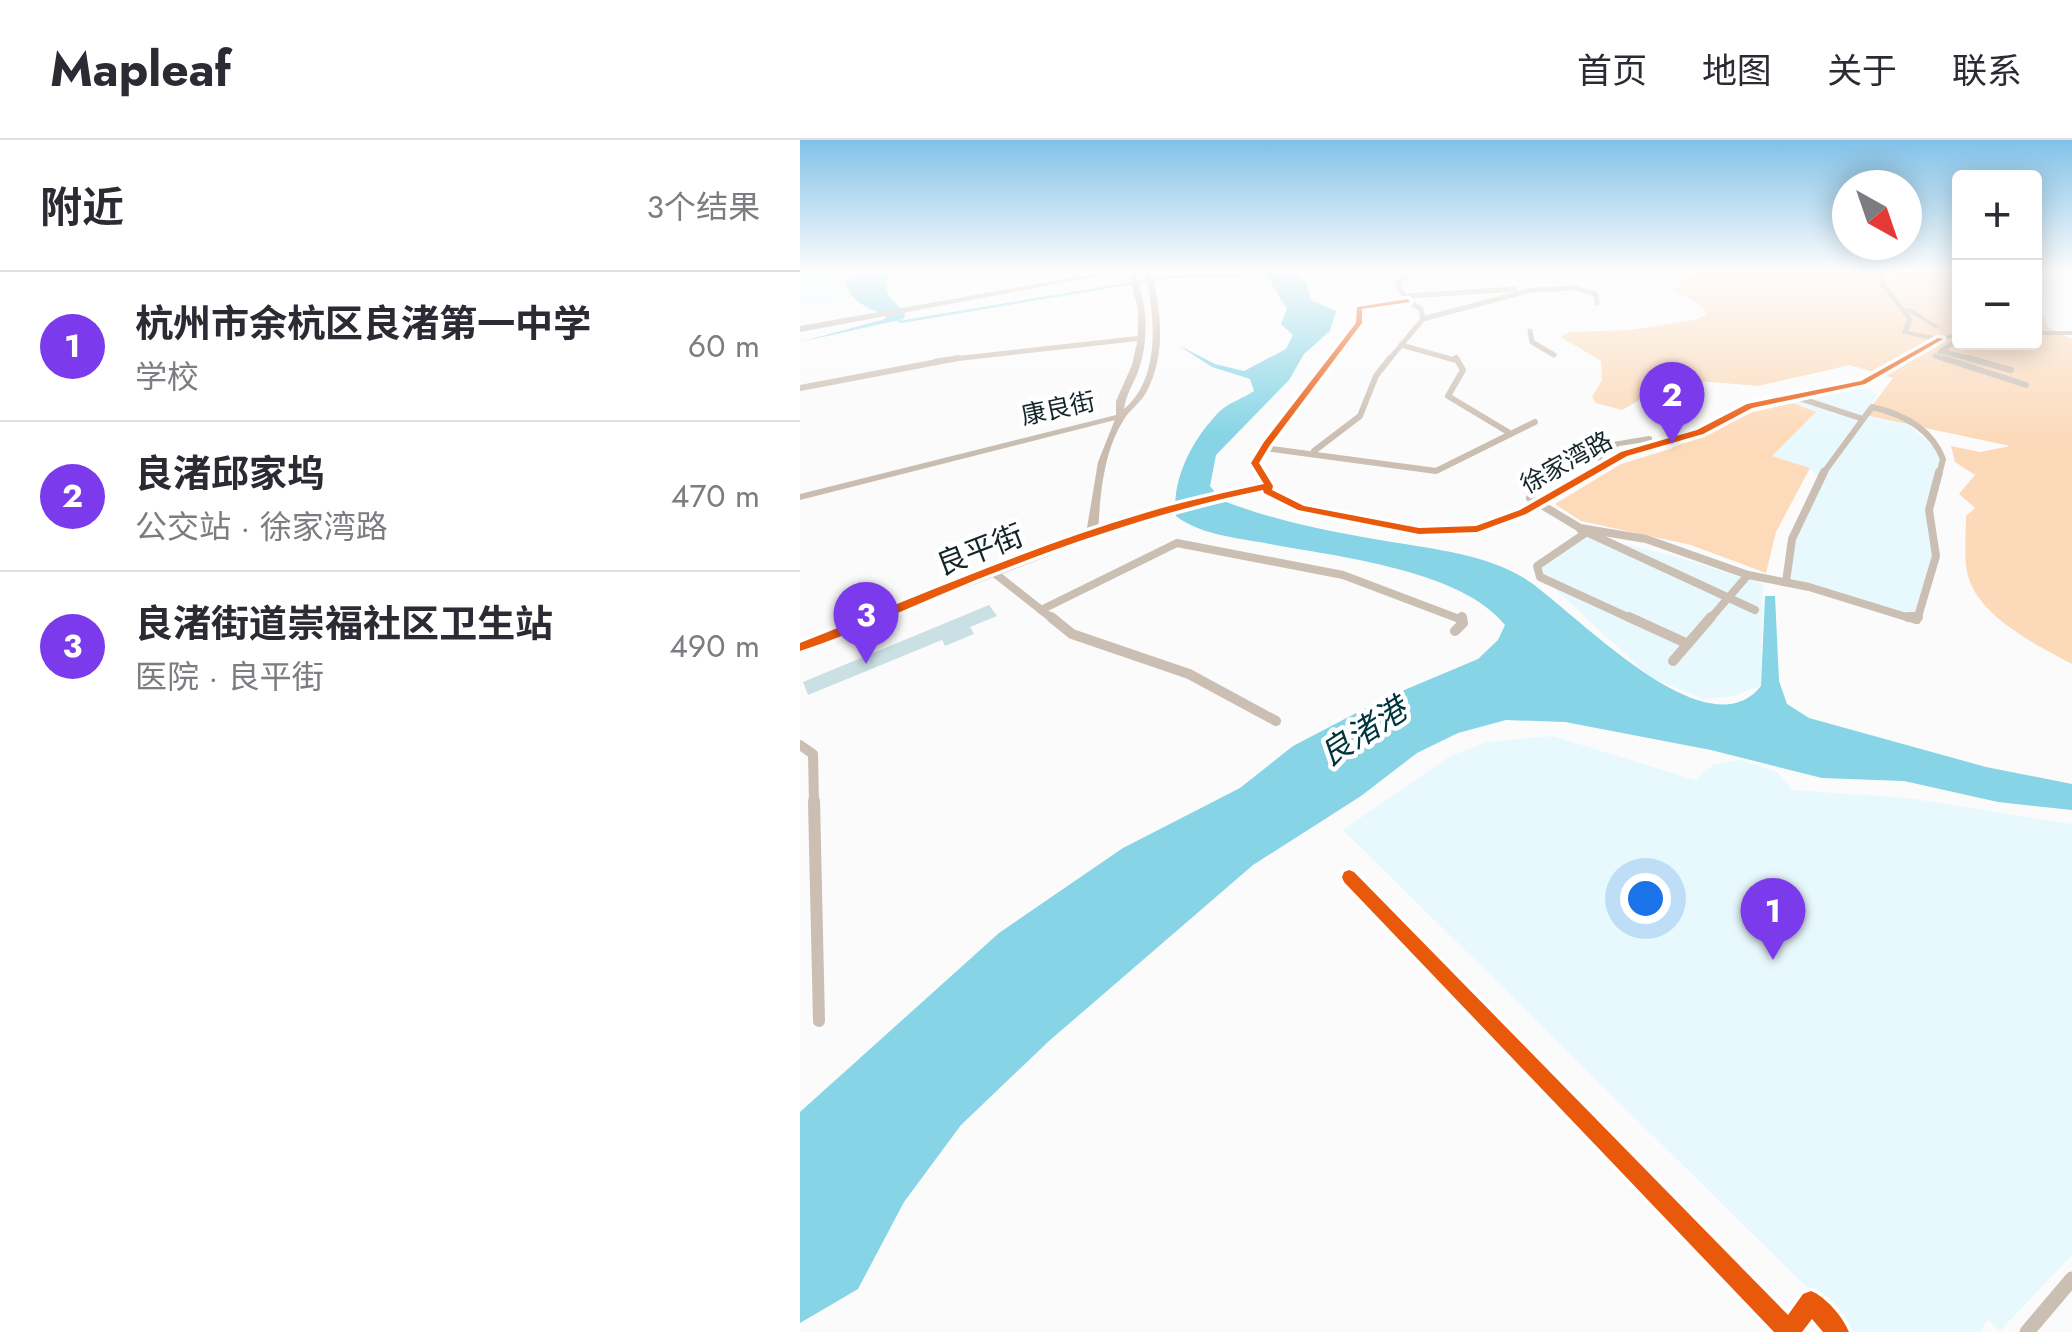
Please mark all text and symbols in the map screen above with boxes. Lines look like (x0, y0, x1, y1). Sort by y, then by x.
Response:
text: Mapleaf (50, 35, 231, 104)
text: 首页 (1577, 46, 1647, 96)
text: 地图 (1702, 46, 1772, 96)
text: 关于 (1827, 46, 1897, 96)
text: 联系 (1952, 46, 2022, 96)
north arrow (1832, 170, 1922, 260)
map controls (1952, 170, 2042, 350)
button: + (1952, 170, 2042, 260)
text: 附近 (40, 177, 124, 238)
text: 3个结果 (647, 184, 760, 230)
button: − (1952, 260, 2042, 350)
text: 杭州市余杭区良渚第一中学 (135, 296, 591, 351)
text: 1 (64, 323, 81, 369)
text: 60 m (688, 323, 760, 369)
text: 学校 (135, 354, 199, 400)
pin: 2 (1640, 362, 1704, 444)
street label: 康良街 (1018, 383, 1098, 433)
street label: 徐家湾路 (1514, 422, 1618, 502)
text: 良渚邱家坞 (135, 446, 325, 501)
text: 2 (62, 473, 83, 519)
text: 470 m (671, 473, 760, 519)
text: 公交站 · 徐家湾路 (135, 504, 388, 550)
street label: 良平街 (930, 513, 1030, 586)
pin: 3 (834, 582, 898, 664)
text: 良渚街道崇福社区卫生站 (135, 596, 553, 651)
text: 3 (63, 623, 82, 669)
text: 490 m (669, 623, 760, 669)
text: 医院 · 良平街 (135, 654, 324, 700)
water label: 良渚港 (1310, 684, 1419, 777)
your location (1620, 873, 1671, 924)
pin: 1 (1740, 878, 1806, 960)

